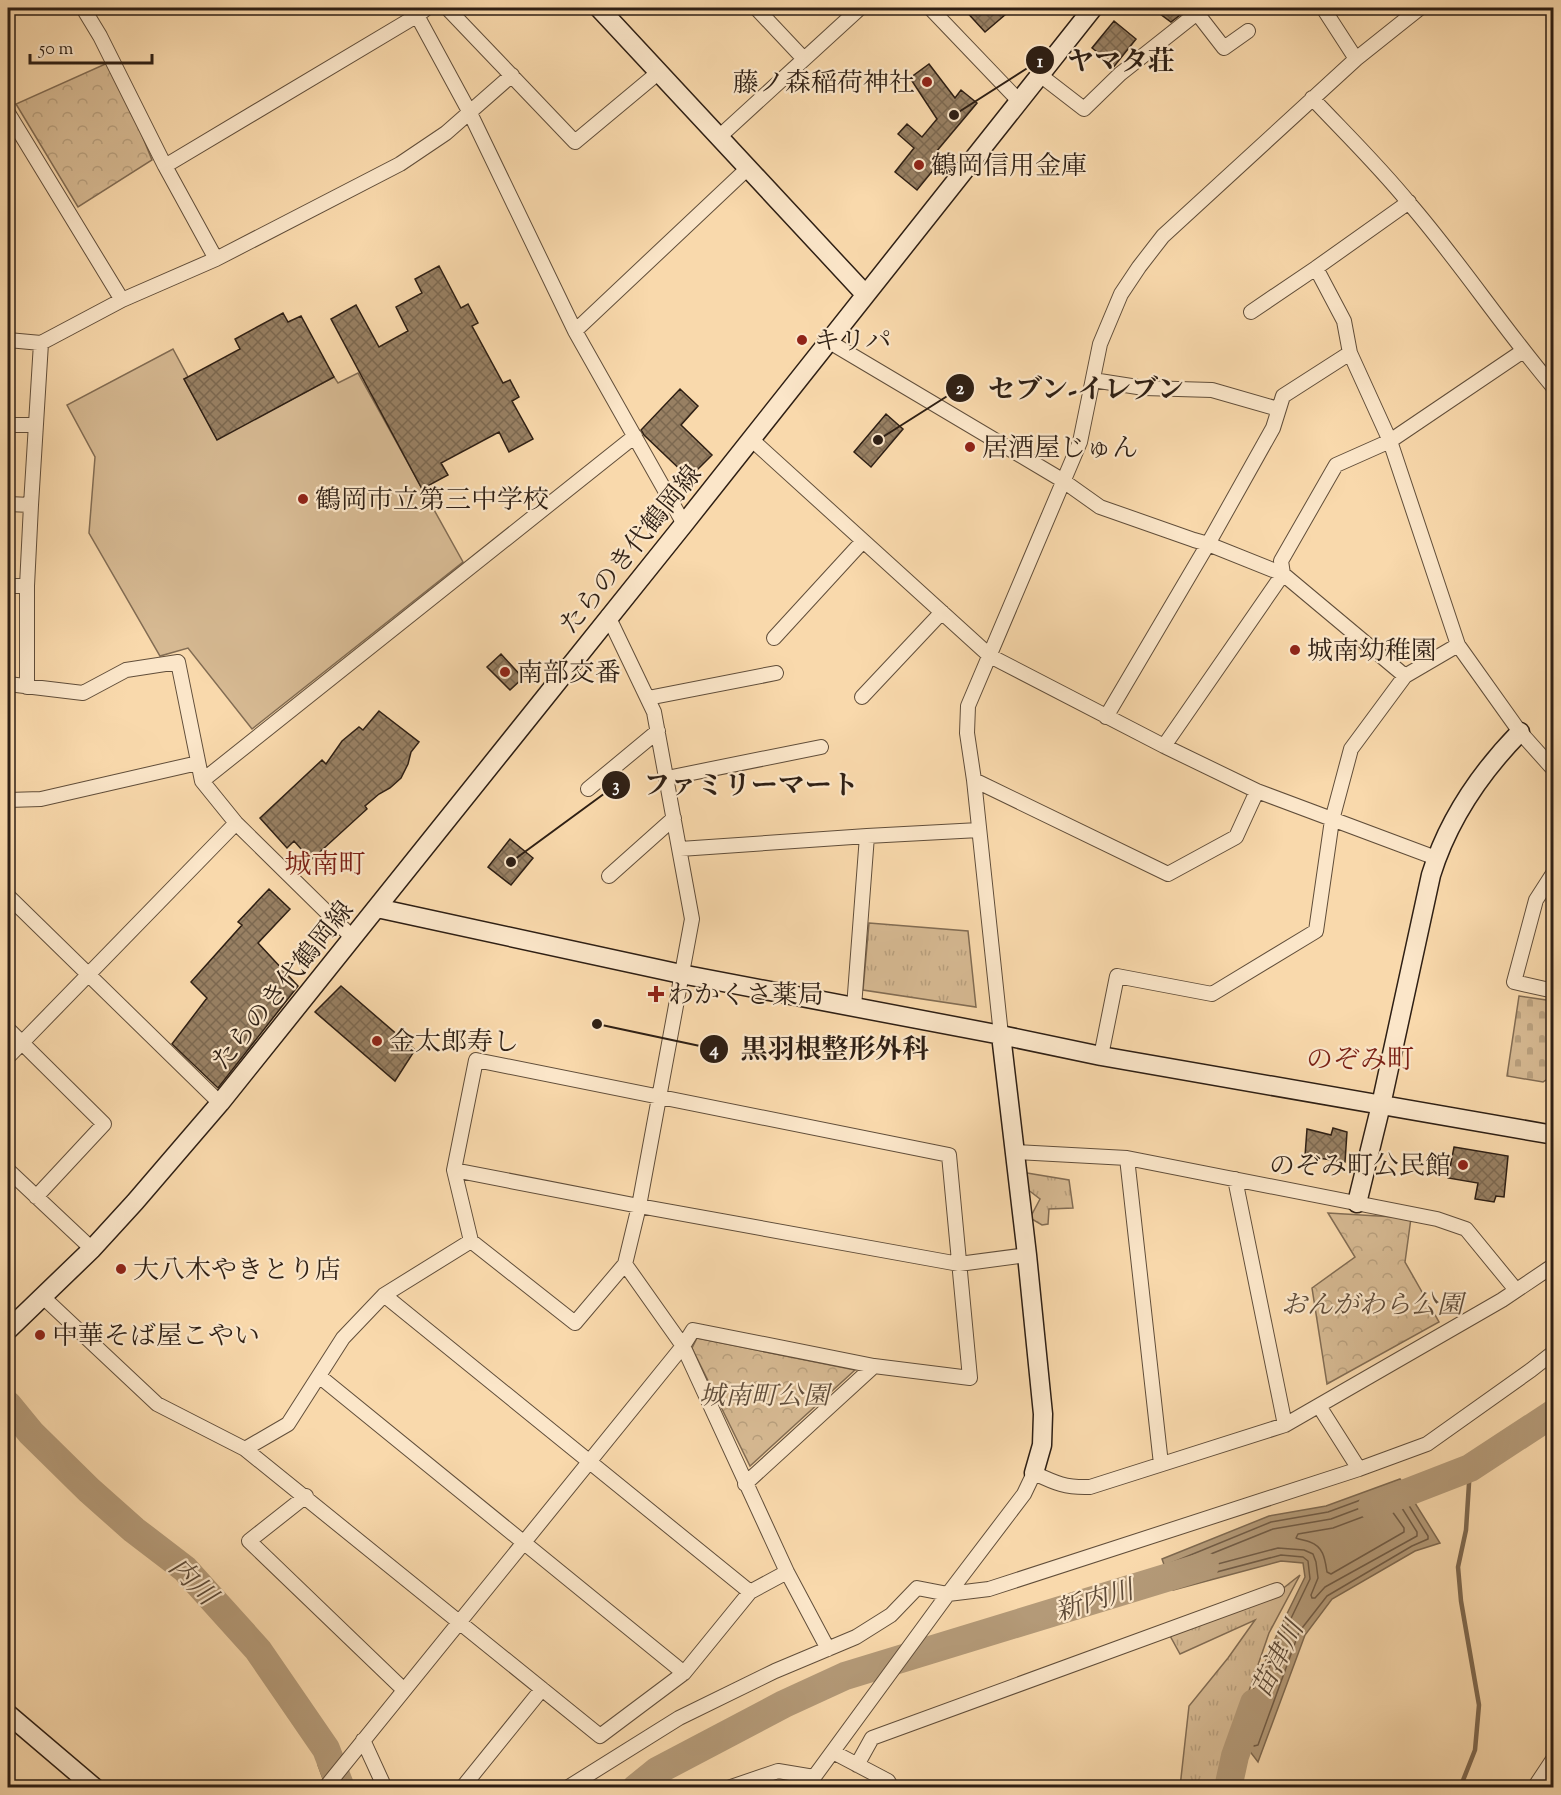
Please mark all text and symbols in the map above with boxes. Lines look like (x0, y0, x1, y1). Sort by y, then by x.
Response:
scale bar (30, 27, 152, 65)
text: 50 m (38, 37, 74, 63)
callout: ヤマタ荘 (1025, 38, 1187, 83)
text: ヤマタ荘 (1067, 44, 1175, 83)
text: 1 (1037, 50, 1044, 76)
place label: 藤ノ森稲荷神社 (733, 66, 915, 103)
marker: 藤ノ森稲荷神社 (920, 75, 934, 89)
place label: 鶴岡信用金庫 (931, 149, 1087, 186)
marker: 鶴岡信用金庫 (912, 158, 926, 172)
place label: キリパ (814, 324, 891, 361)
marker: キリパ (795, 333, 809, 347)
callout: セブン-イレブン (945, 366, 1197, 411)
text: セブン-イレブン (988, 372, 1184, 411)
text: 2 (956, 377, 965, 403)
place label: 居酒屋じゅん (982, 431, 1138, 468)
marker: 居酒屋じゅん (963, 440, 977, 454)
street label: たらのき代鶴岡線 (552, 458, 712, 643)
place label: 鶴岡市立第三中学校 (315, 483, 549, 520)
marker: 鶴岡市立第三中学校 (296, 492, 310, 506)
place label: 城南幼稚園 (1307, 634, 1437, 671)
marker: 城南幼稚園 (1288, 643, 1302, 657)
place label: 南部交番 (517, 656, 621, 693)
marker: 南部交番 (498, 665, 512, 679)
callout: ファミリーマート (601, 762, 871, 807)
text: ファミリーマート (643, 768, 859, 807)
text: 3 (612, 774, 620, 800)
district label: 城南町 (285, 847, 366, 886)
street label: たらのき代鶴岡線 (204, 894, 364, 1079)
place label: わかくさ薬局 (668, 978, 824, 1015)
marker: わかくさ薬局 (649, 987, 663, 1001)
place label: 金太郎寿し (389, 1025, 519, 1062)
callout: 黒羽根整形外科 (699, 1026, 942, 1071)
text: 黒羽根整形外科 (741, 1032, 930, 1071)
marker: 金太郎寿し (370, 1034, 384, 1048)
text: 4 (708, 1038, 719, 1064)
district label: のぞみ町 (1306, 1042, 1414, 1081)
place label: のぞみ町公民館 (1269, 1149, 1451, 1186)
marker: のぞみ町公民館 (1456, 1158, 1470, 1172)
place label: 大八木やきとり店 (133, 1253, 341, 1290)
marker: 大八木やきとり店 (114, 1262, 128, 1276)
park label: おんがわら公園 (1281, 1288, 1467, 1325)
place label: 中華そば屋こやい (52, 1319, 260, 1356)
marker: 中華そば屋こやい (33, 1328, 47, 1342)
park label: 城南町公園 (699, 1379, 833, 1416)
water label: 内川 (158, 1550, 226, 1618)
water label: 新内川 (1050, 1571, 1142, 1633)
water label: 苗津川 (1243, 1613, 1316, 1705)

